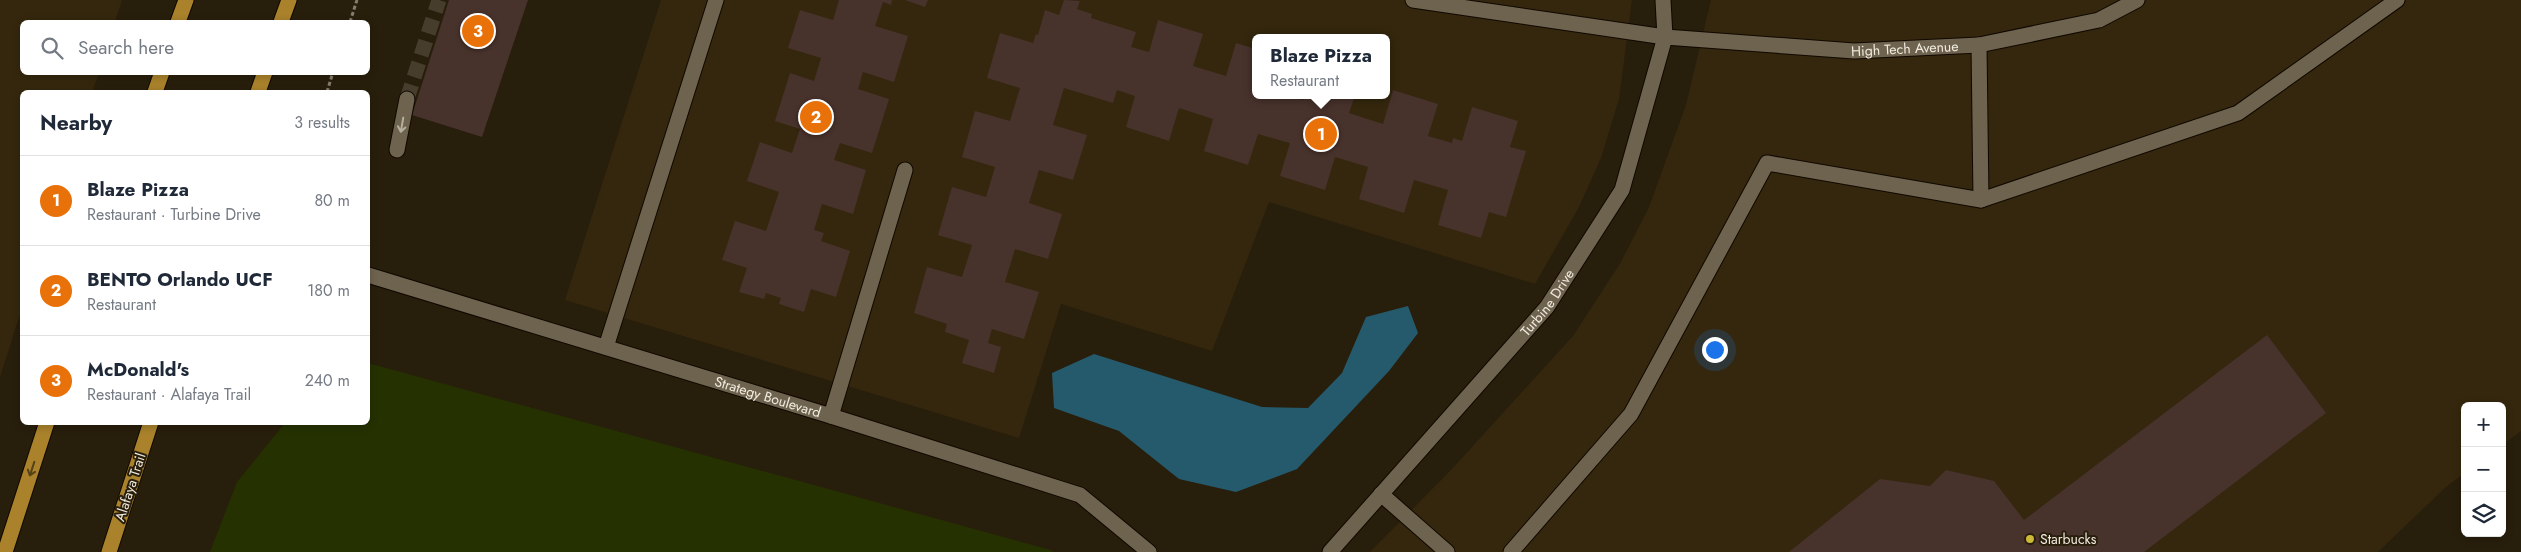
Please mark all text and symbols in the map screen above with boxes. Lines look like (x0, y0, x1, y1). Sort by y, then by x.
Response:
pin: 3 (462, 12, 494, 50)
search box (20, 20, 370, 75)
icon: search (38, 34, 66, 62)
text: Search here (78, 34, 174, 61)
popup (1252, 34, 1390, 99)
street label: High Tech Avenue (1851, 36, 1959, 61)
text: Blaze Pizza (1270, 42, 1372, 69)
text: Restaurant (1270, 69, 1339, 92)
pin: 2 (800, 98, 832, 136)
text: Nearby (40, 108, 112, 138)
text: 3 results (294, 111, 350, 134)
pin: 1 (1305, 115, 1337, 153)
one-way arrow (397, 116, 407, 132)
text: Blaze Pizza (87, 176, 189, 203)
text: 1 (52, 189, 60, 212)
text: 80 m (314, 189, 350, 212)
text: Restaurant · Turbine Drive (87, 203, 261, 226)
street label: Turbine Drive (1516, 265, 1579, 340)
text: BENTO Orlando UCF (87, 266, 273, 293)
text: 2 (51, 279, 61, 302)
text: 180 m (307, 279, 350, 302)
text: Restaurant (87, 293, 156, 316)
your location (1702, 337, 1728, 363)
text: McDonald's (87, 356, 189, 383)
text: 3 (51, 369, 61, 392)
text: 240 m (305, 369, 350, 392)
street label: Strategy Boulevard (712, 371, 824, 422)
text: Restaurant · Alafaya Trail (87, 383, 251, 406)
map controls (2461, 402, 2506, 537)
button: + (2461, 402, 2506, 447)
button: − (2461, 447, 2506, 492)
street label: Alafaya Trail (110, 450, 150, 524)
one-way arrow (27, 461, 37, 477)
button: layers (2461, 492, 2506, 537)
place label: Starbucks (2040, 529, 2097, 549)
marker: Starbucks (2024, 533, 2036, 545)

